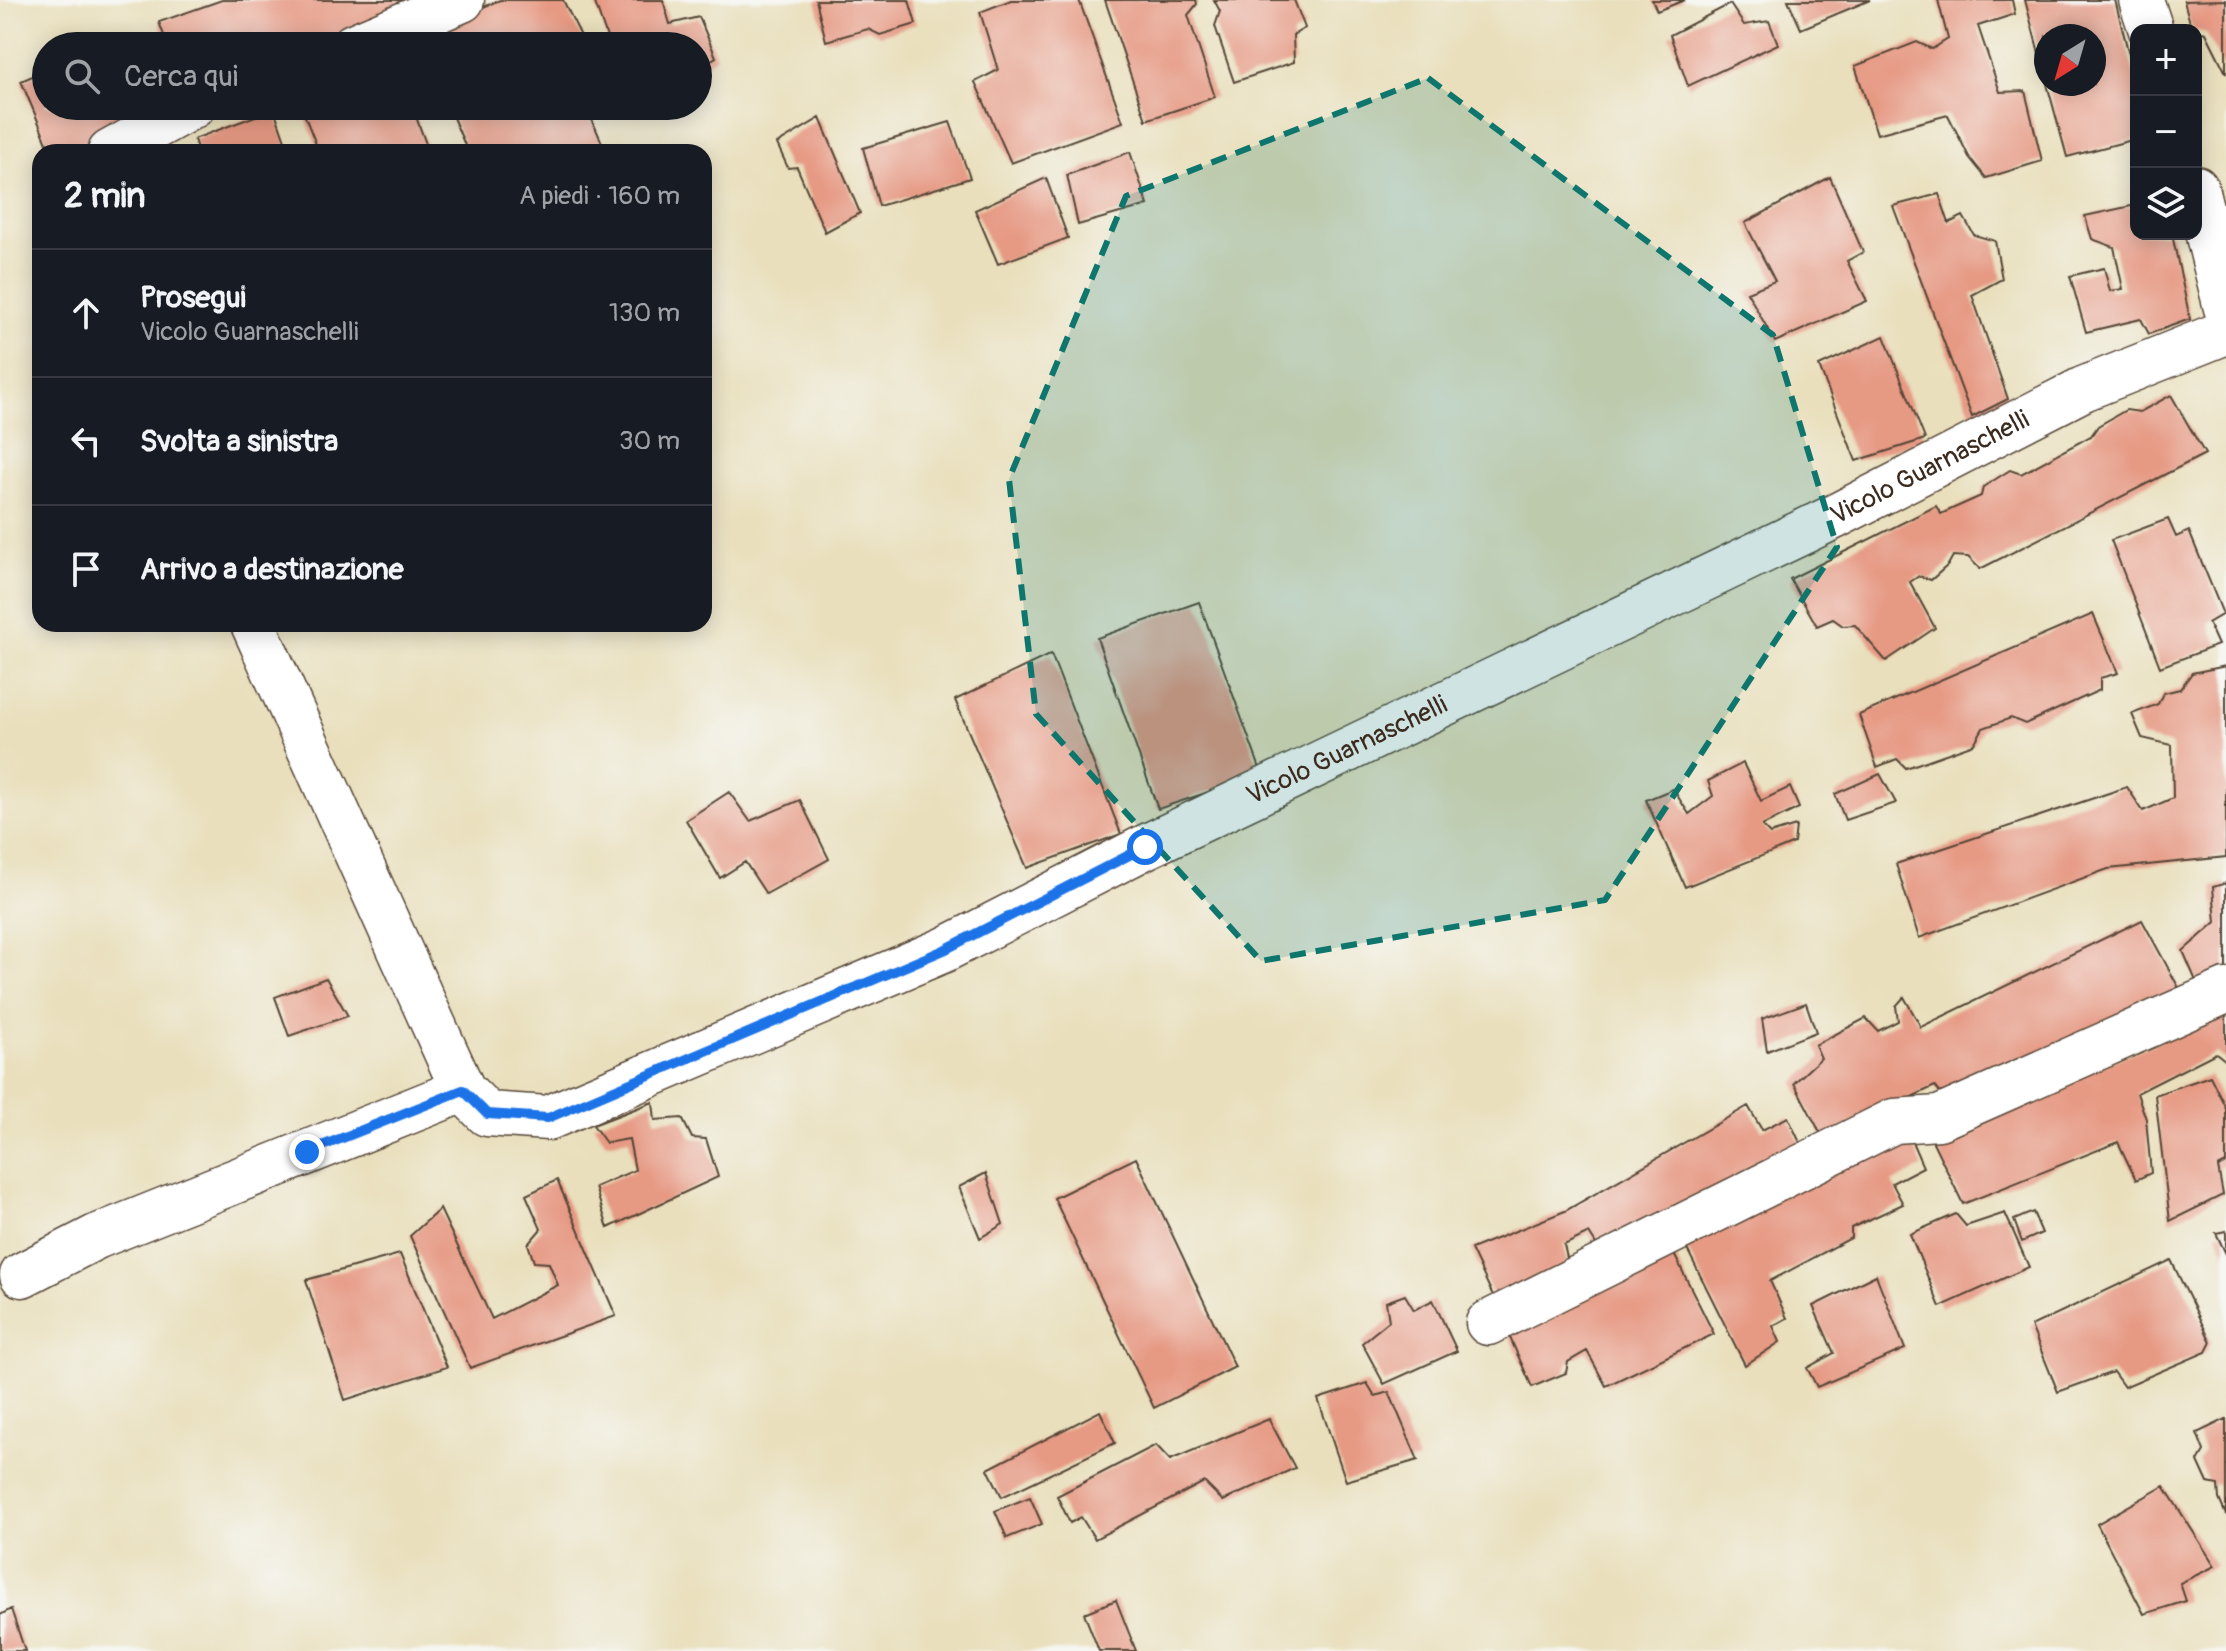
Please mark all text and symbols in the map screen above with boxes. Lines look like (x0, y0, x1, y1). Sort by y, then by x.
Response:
north arrow (2034, 24, 2106, 96)
map controls (2130, 24, 2202, 240)
button: + (2130, 24, 2202, 96)
search box (32, 32, 712, 120)
icon: search (60, 54, 104, 98)
text: Cerca qui (124, 58, 238, 95)
button: − (2130, 96, 2202, 168)
button: layers (2130, 168, 2202, 240)
text: 2 min (64, 175, 146, 218)
text: A piedi · 160 m (519, 180, 680, 212)
text: Prosegui (140, 279, 246, 316)
icon: ahead (64, 291, 108, 335)
text: 130 m (609, 297, 680, 329)
text: Vicolo Guarnaschelli (140, 316, 359, 348)
street label: Vicolo Guarnaschelli (1825, 403, 2034, 532)
icon: left (64, 419, 108, 463)
text: Svolta a sinistra (140, 423, 338, 460)
text: 30 m (619, 425, 680, 457)
icon: arrive (64, 547, 108, 591)
text: Arrivo a destinazione (140, 551, 404, 588)
street label: Vicolo Guarnaschelli (1241, 689, 1452, 812)
route start (1127, 829, 1163, 865)
route end (289, 1134, 325, 1170)

